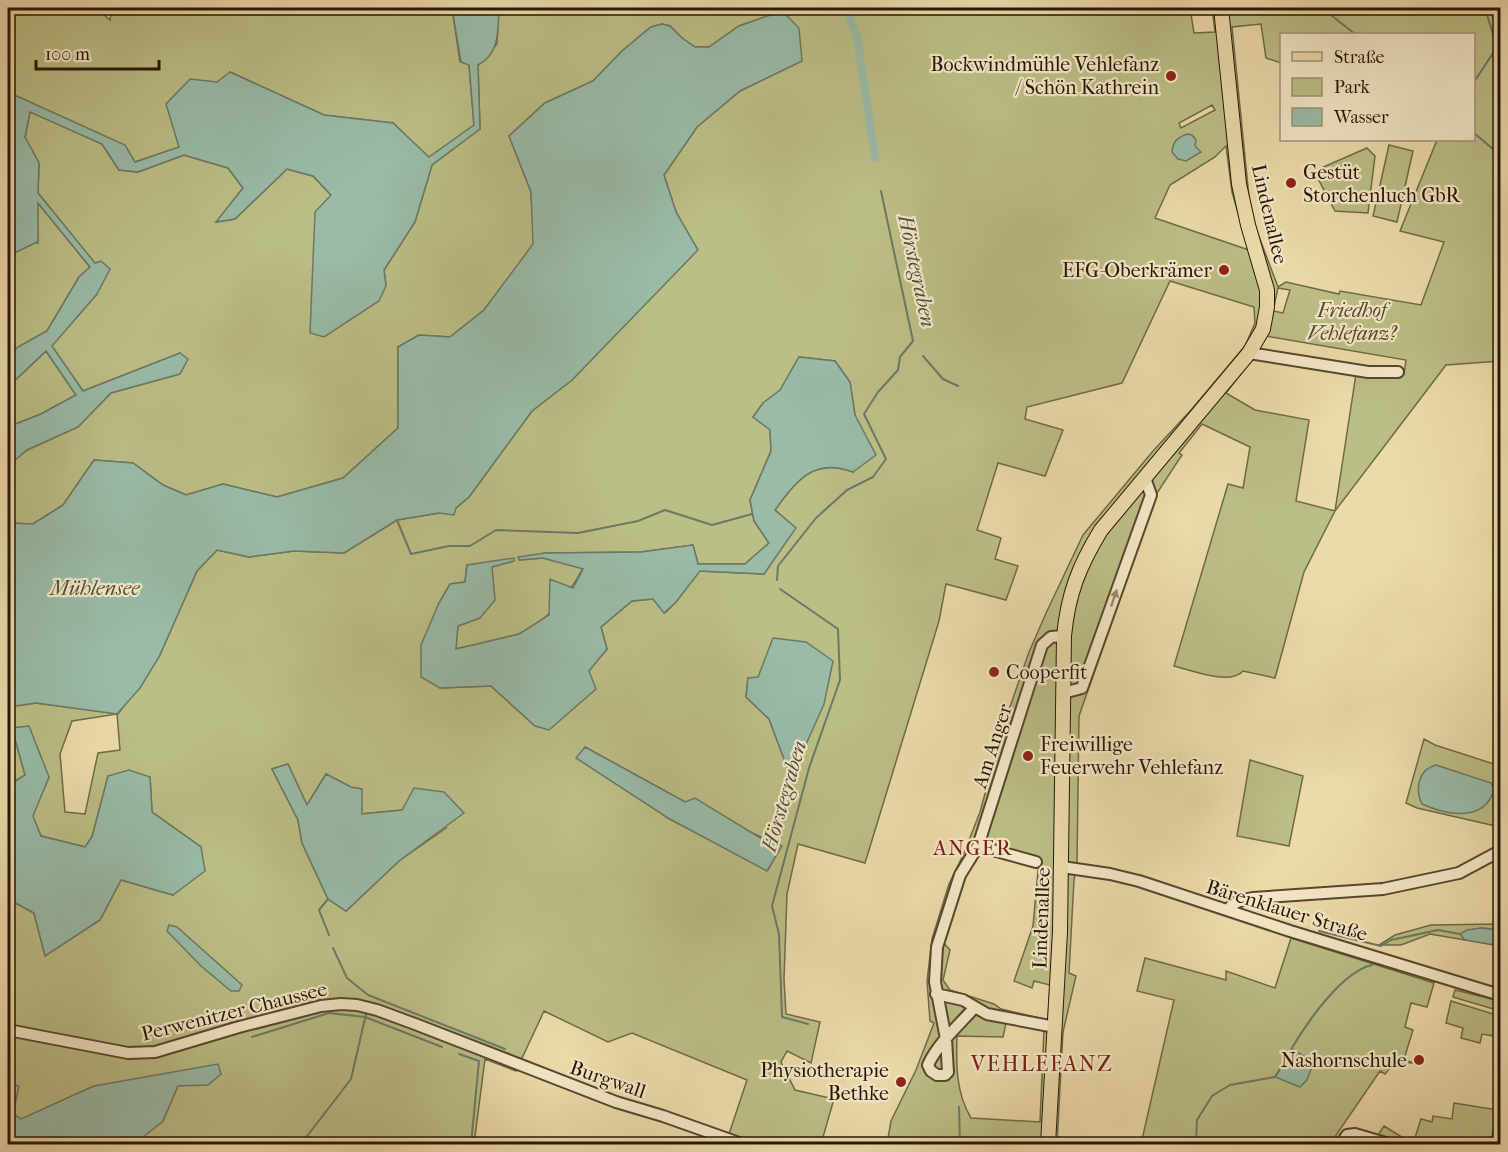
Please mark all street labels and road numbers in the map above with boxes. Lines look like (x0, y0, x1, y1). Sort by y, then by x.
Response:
street label: Lindenallee (1247, 162, 1292, 266)
street label: Am Anger (968, 701, 1017, 792)
street label: Lindenallee (1028, 867, 1055, 969)
street label: Bärenklauer Straße (1204, 875, 1370, 946)
street label: Perwenitzer Chaussee (139, 977, 329, 1046)
street label: Burgwall (567, 1056, 649, 1103)

